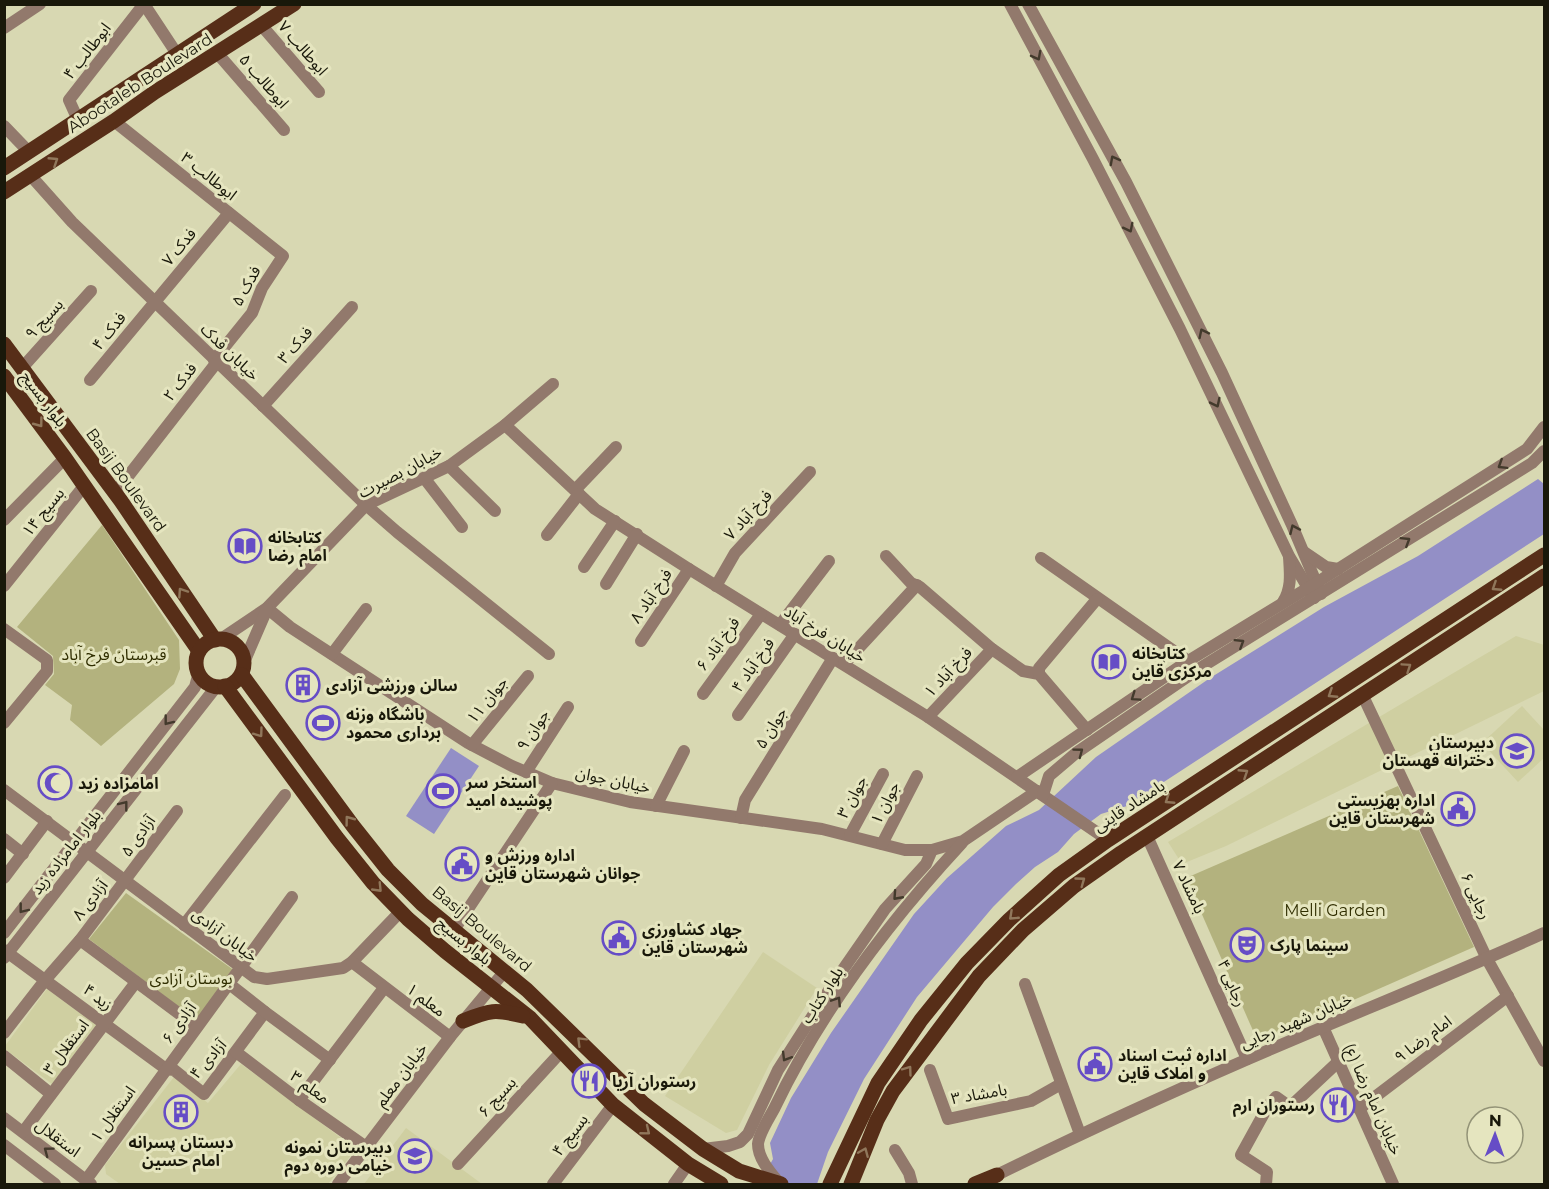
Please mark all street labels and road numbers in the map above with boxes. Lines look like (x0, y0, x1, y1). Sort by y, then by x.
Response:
street label: ابوطالب ۷ (274, 17, 332, 79)
street label: ابوطالب ۴ (59, 19, 115, 83)
street label: Abootaleb Boulevard (64, 29, 216, 137)
street label: ابوطالب ۵ (235, 50, 293, 112)
street label: ابوطالب ۳ (177, 148, 241, 204)
street label: فدک ۷ (158, 224, 200, 270)
street label: فدک ۵ (227, 263, 265, 309)
street label: بسیج ۹ (21, 295, 69, 345)
street label: فدک ۴ (88, 308, 130, 354)
street label: خیابان فدک (197, 320, 263, 384)
street label: فدک ۳ (274, 323, 316, 367)
street label: فدک ۲ (159, 359, 201, 405)
street label: بلوار بسیج (15, 367, 71, 432)
street label: Basij Boulevard (82, 424, 170, 536)
street label: خیابان بصیرت (355, 442, 445, 502)
street label: بسیج ۱۴ (18, 484, 71, 542)
street label: فرخ آباد ۷ (720, 486, 778, 546)
street label: فرخ آباد ۸ (626, 565, 679, 629)
street label: خیابان فرخ آباد (779, 601, 869, 669)
street label: فرخ آباد ۶ (692, 613, 746, 676)
street label: فرخ آباد ۴ (728, 634, 781, 697)
street label: فرخ آباد ۱ (920, 643, 978, 703)
street label: جوان ۱۱ (463, 673, 511, 727)
street label: جوان ۵ (751, 704, 791, 752)
street label: جوان ۹ (513, 706, 553, 754)
street label: خیابان جوان (574, 763, 652, 797)
street label: جوان ۳ (833, 773, 871, 821)
street label: بامشاد قاینی (1090, 776, 1168, 836)
street label: جوان ۱ (866, 779, 904, 827)
street label: بلوار امامزاده زید (27, 806, 105, 898)
street label: آزادی ۵ (117, 811, 160, 860)
street label: بامشاد ۷ (1168, 857, 1210, 917)
street label: رجایی ۶ (1457, 870, 1495, 922)
street label: آزادی ۸ (68, 875, 113, 924)
street label: Basij Boulevard (429, 882, 535, 976)
street label: خیابان آزادی (189, 904, 261, 966)
street label: بلوار بسیج (431, 913, 495, 971)
street label: رجایی ۴ (1214, 957, 1250, 1009)
street label: بلوار کتاب (797, 963, 847, 1027)
street label: معلم ۱ (401, 979, 449, 1023)
street label: زید ۴ (79, 980, 117, 1014)
street label: خیابان شهید رجایی (1237, 989, 1355, 1053)
street label: آزادی ۶ (158, 998, 201, 1047)
street label: امام رضا ۹ (1391, 1011, 1457, 1069)
street label: استقلال ۳ (39, 1016, 94, 1079)
street label: آزادی ۴ (186, 1034, 231, 1083)
street label: خیابان معلم (371, 1039, 433, 1112)
street label: خیابان امام رضا (ع) (1337, 1040, 1406, 1159)
street label: معلم ۳ (285, 1066, 333, 1110)
street label: بسیج ۶ (474, 1073, 522, 1123)
street label: بامشاد ۳ (949, 1080, 1009, 1108)
street label: استقلال ۱ (86, 1082, 140, 1146)
street label: بسیج ۴ (548, 1110, 594, 1162)
street label: استقلال (31, 1115, 84, 1162)

